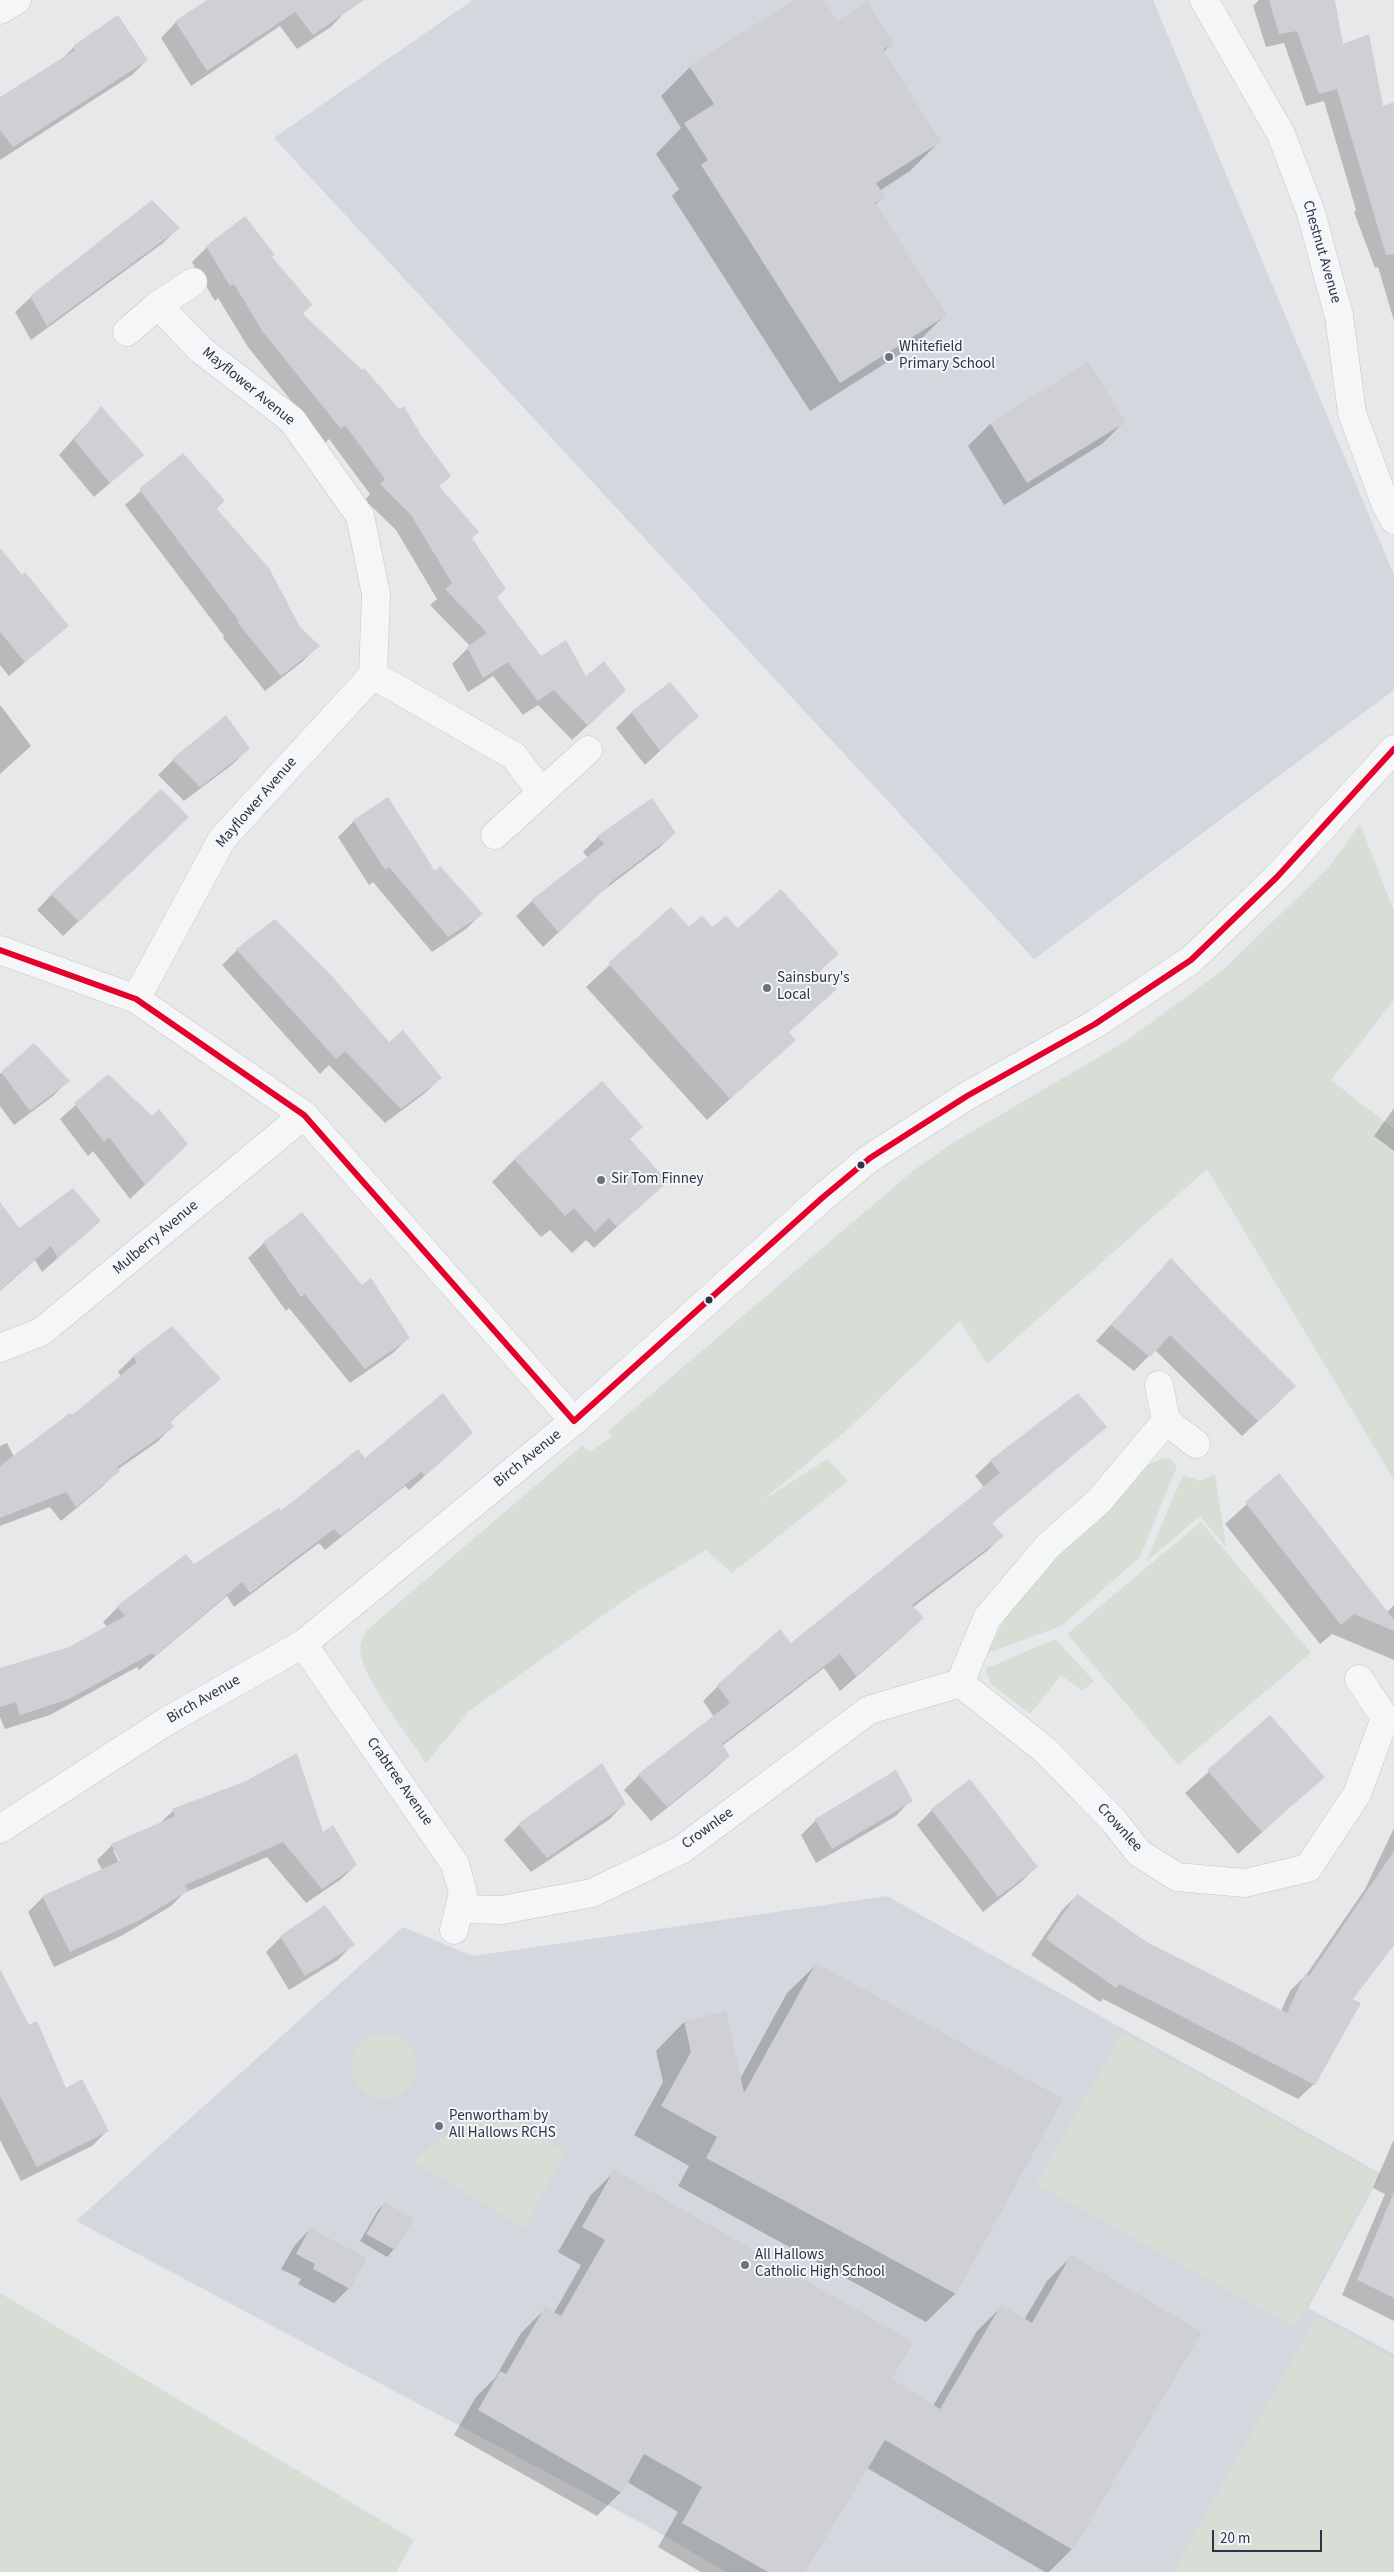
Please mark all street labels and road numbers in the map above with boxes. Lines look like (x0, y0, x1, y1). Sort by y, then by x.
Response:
street label: Chestnut Avenue (1298, 199, 1344, 305)
street label: Mayflower Avenue (198, 344, 298, 430)
street label: Mayflower Avenue (213, 754, 301, 852)
street label: Mulberry Avenue (110, 1197, 202, 1279)
street label: Birch Avenue (491, 1426, 565, 1492)
street label: Birch Avenue (164, 1672, 244, 1728)
street label: Crabtree Avenue (362, 1735, 436, 1829)
street label: Crownlee (1092, 1800, 1146, 1856)
street label: Crownlee (679, 1804, 737, 1854)

